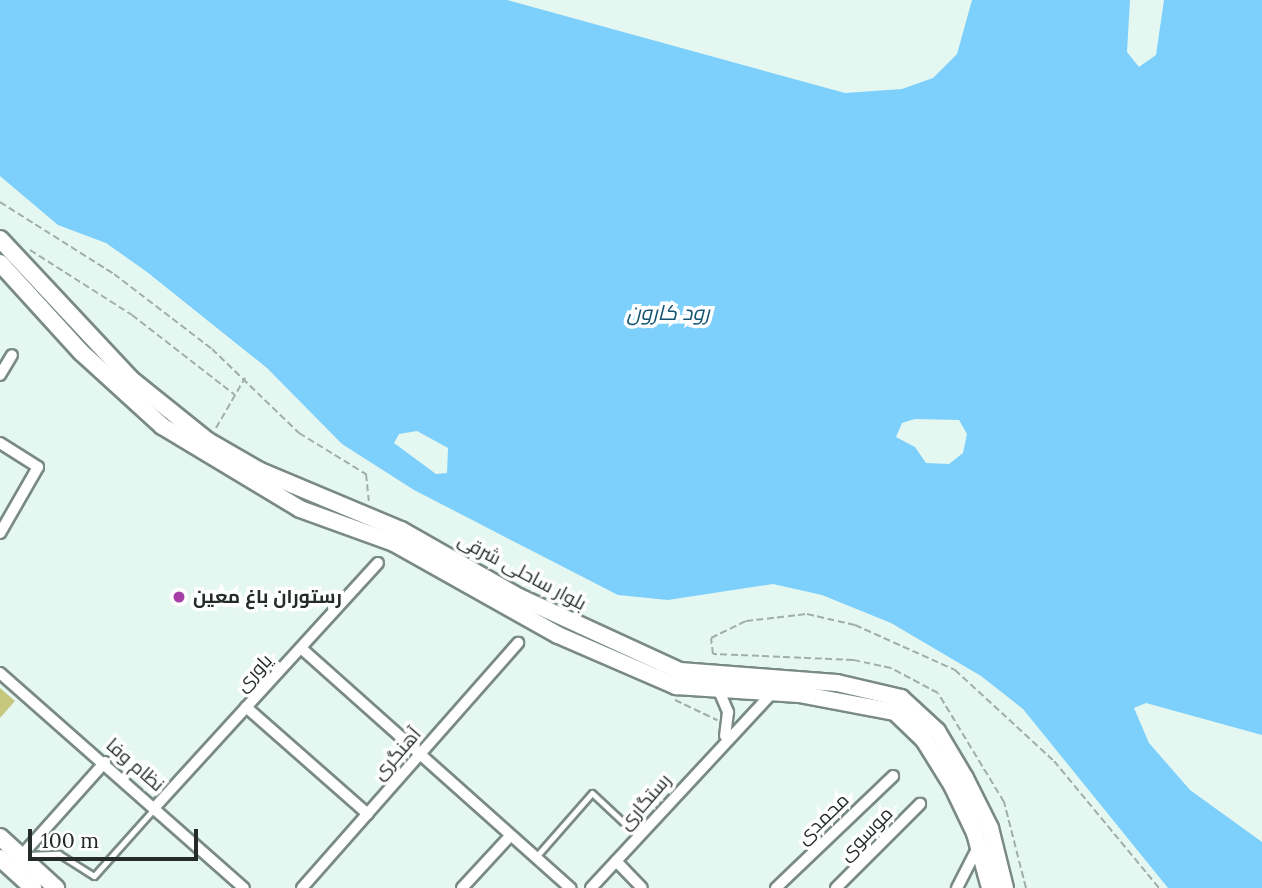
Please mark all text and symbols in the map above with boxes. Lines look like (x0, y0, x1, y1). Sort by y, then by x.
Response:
water label: رود کارون (627, 300, 709, 326)
street label: بلوار ساحلی شرقی (454, 529, 590, 615)
place label: رستوران باغ معین (193, 586, 342, 608)
marker: رستوران باغ معین (171, 589, 187, 605)
street label: یاوری (231, 649, 277, 697)
street label: آهنگری (368, 723, 426, 785)
street label: نظام وفا (101, 734, 169, 796)
street label: رستگاری (614, 769, 676, 835)
street label: محمدی (792, 789, 854, 849)
street label: موسوی (834, 802, 898, 866)
scale bar (32, 814, 201, 858)
text: 100 m (41, 827, 99, 854)

